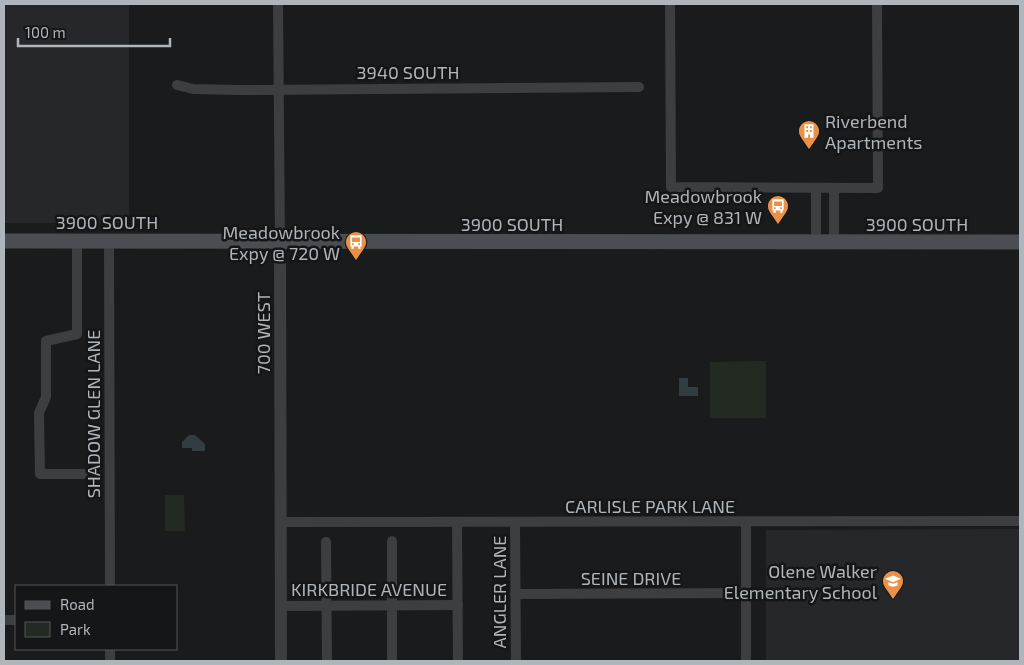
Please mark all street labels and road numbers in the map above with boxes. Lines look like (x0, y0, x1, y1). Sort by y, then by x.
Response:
street label: 3940 SOUTH (357, 61, 459, 83)
street label: 3900 SOUTH (56, 211, 158, 233)
street label: 3900 SOUTH (461, 213, 563, 235)
street label: 3900 SOUTH (866, 213, 968, 235)
street label: 700 WEST (252, 291, 274, 374)
street label: SHADOW GLEN LANE (82, 330, 104, 498)
street label: CARLISLE PARK LANE (565, 495, 735, 517)
street label: ANGLER LANE (488, 536, 510, 648)
street label: SEINE DRIVE (581, 567, 681, 589)
street label: KIRKBRIDE AVENUE (291, 578, 447, 600)

